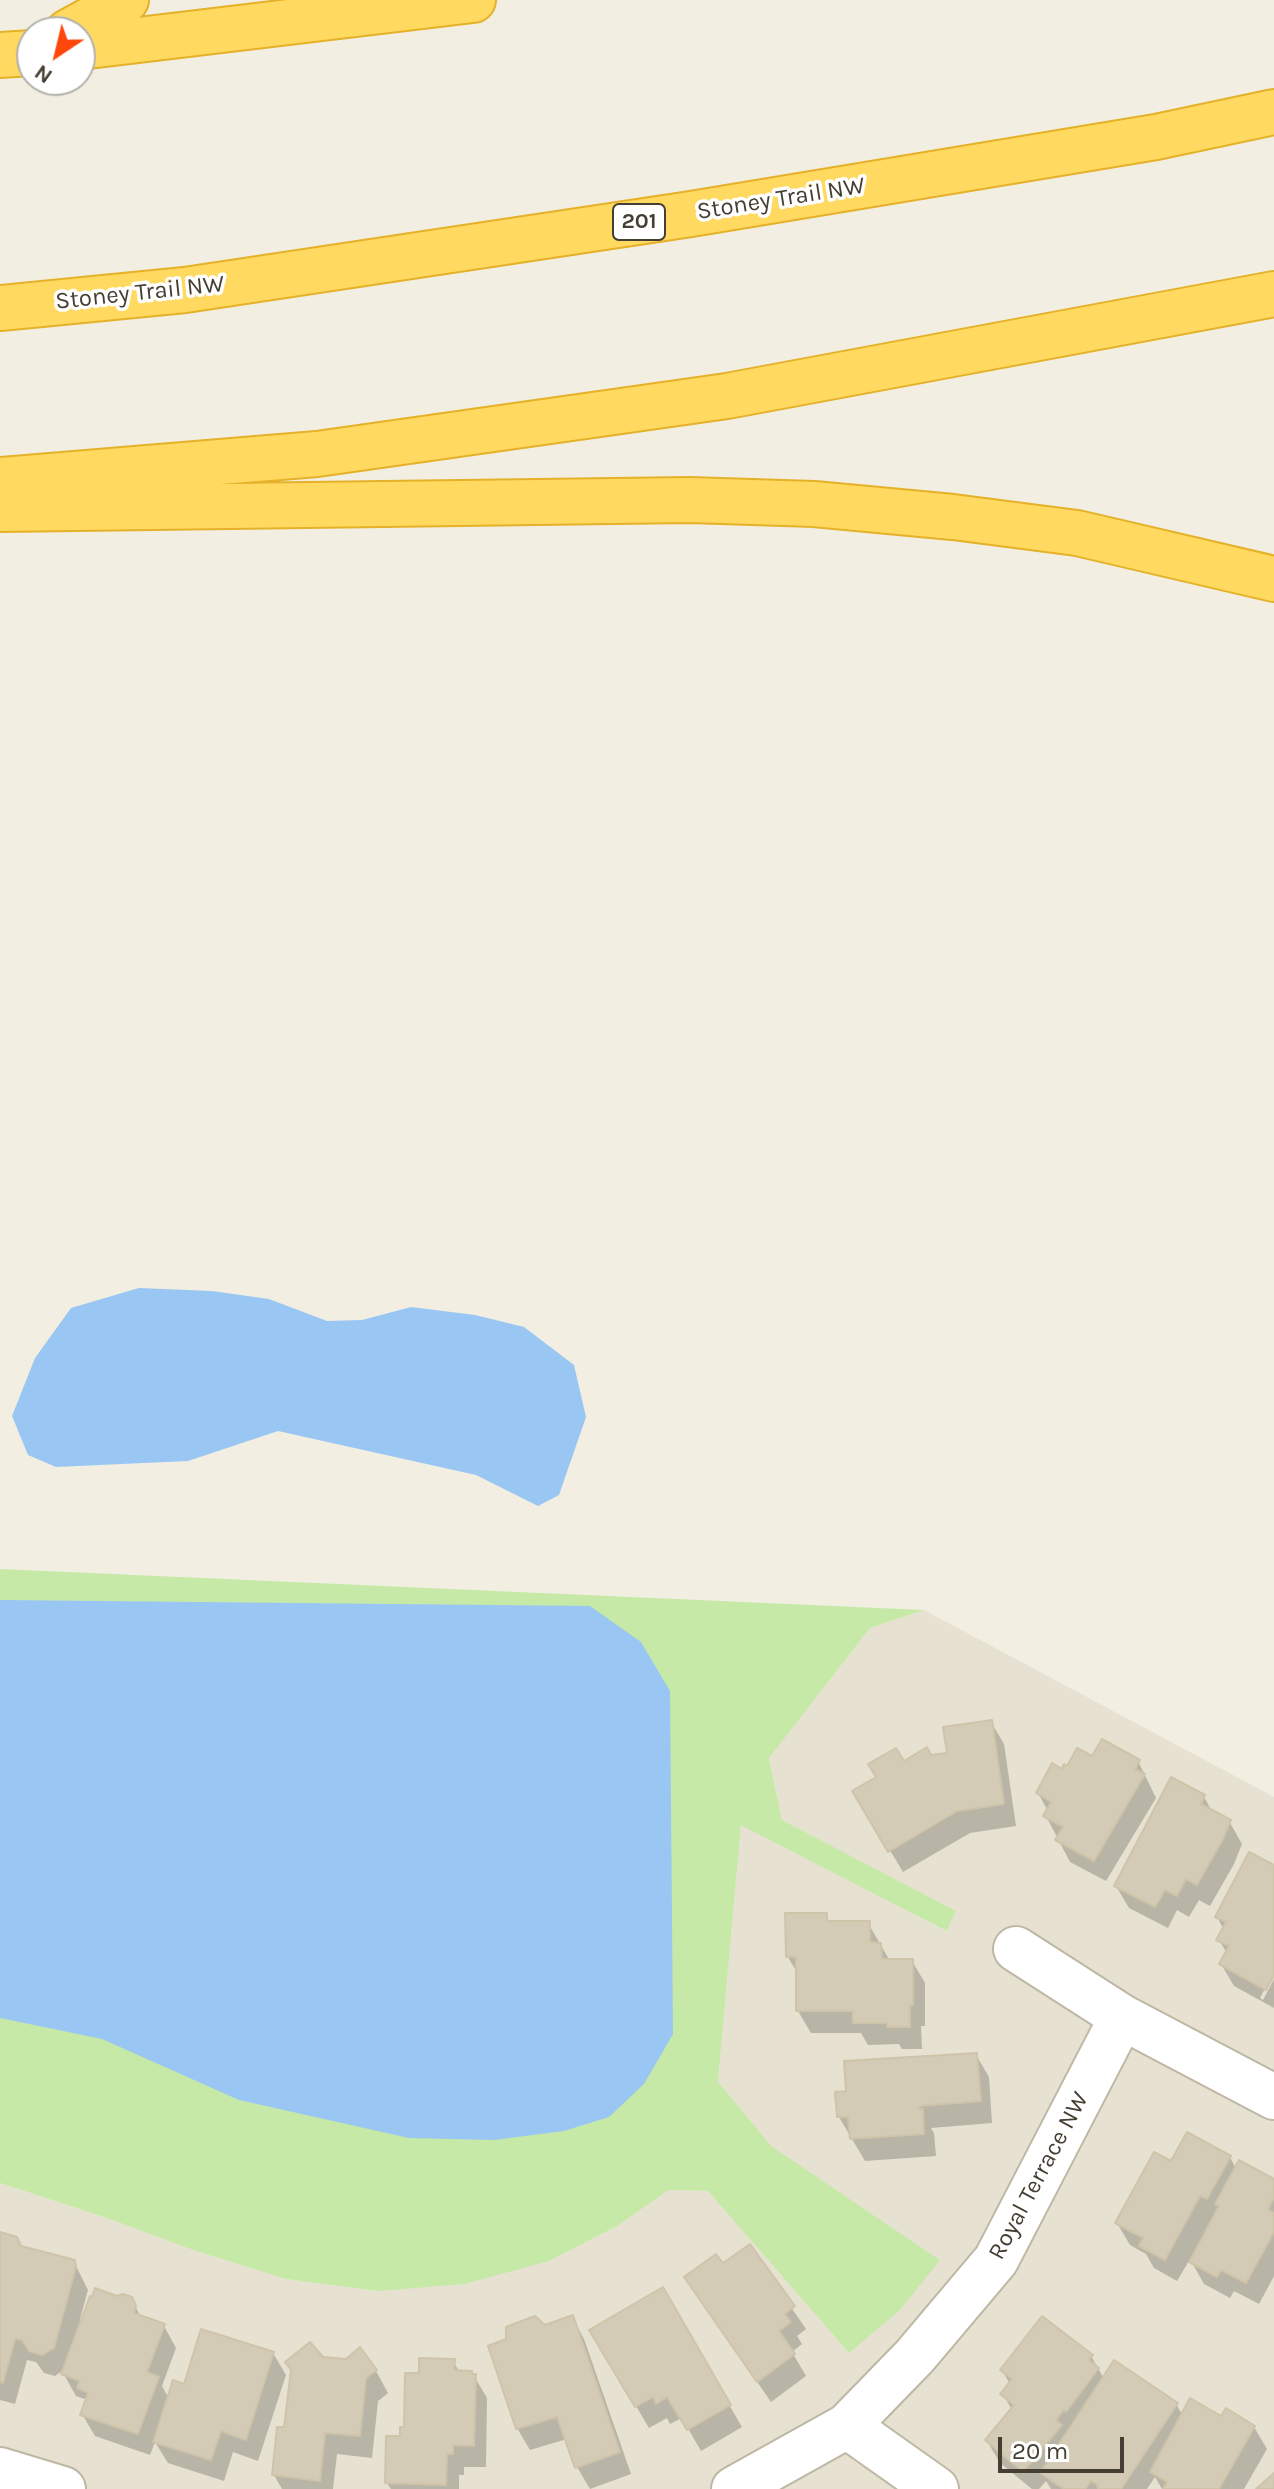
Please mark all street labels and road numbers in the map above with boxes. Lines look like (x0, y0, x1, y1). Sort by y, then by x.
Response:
street label: Stoney Trail NW (695, 171, 867, 227)
road number: 201 (613, 204, 665, 240)
street label: Stoney Trail NW (54, 270, 226, 316)
street label: Royal Terrace NW (983, 2087, 1095, 2265)

